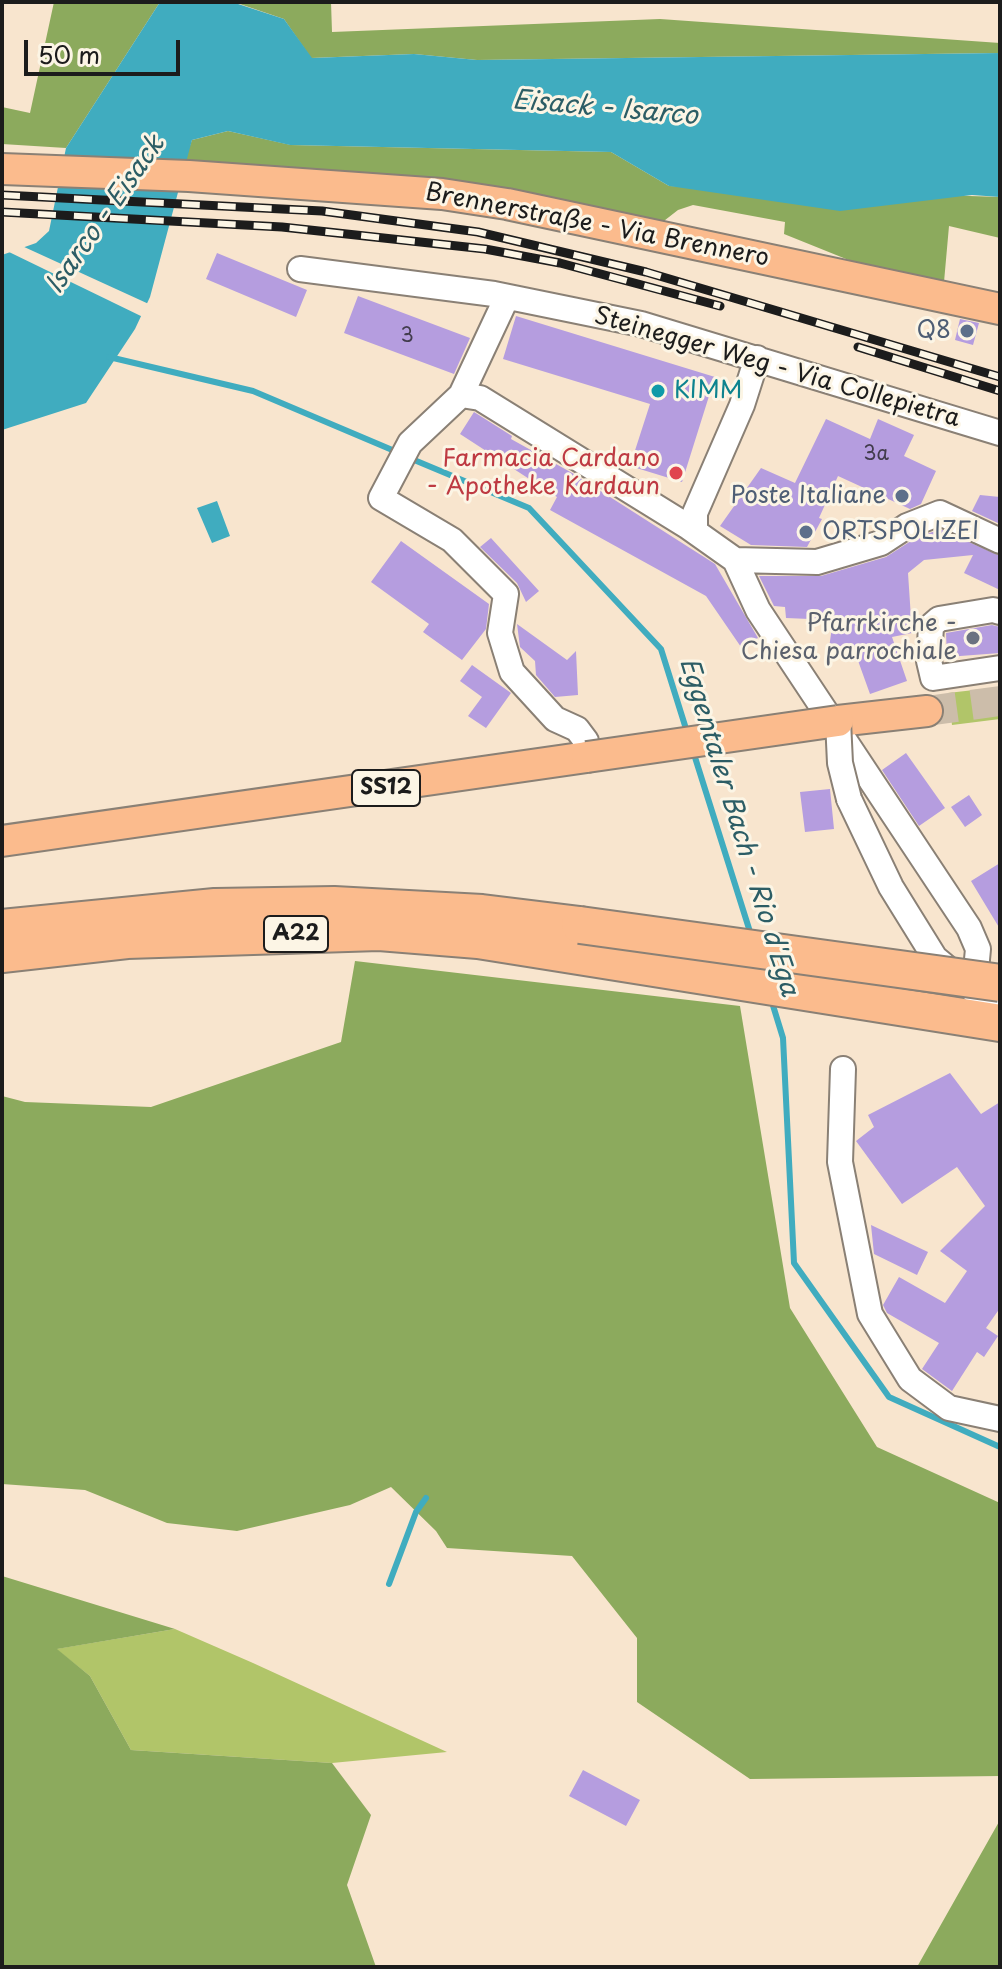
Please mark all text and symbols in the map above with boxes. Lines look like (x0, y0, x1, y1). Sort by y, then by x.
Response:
scale bar (28, 24, 184, 74)
text: 50 m (38, 36, 100, 72)
water label: Eisack - Isarco (511, 85, 699, 133)
water label: Isarco - Eisack (40, 130, 172, 300)
street label: Brennerstraße - Via Brennero (423, 179, 771, 273)
street label: Steinegger Weg - Via Collepietra (591, 302, 963, 434)
place label: Q8 (916, 317, 951, 345)
marker: Q8 (958, 322, 976, 340)
house number: 3 (400, 324, 414, 348)
place label: KIMM (674, 377, 742, 405)
marker: KIMM (649, 382, 667, 400)
house number: 3a (863, 442, 889, 466)
place label: Farmacia Cardano - Apotheke Kardaun (427, 445, 660, 501)
marker: Farmacia Cardano - Apotheke Kardaun (667, 464, 685, 482)
place label: Poste Italiane (731, 482, 886, 510)
marker: Poste Italiane (893, 487, 911, 505)
place label: ORTSPOLIZEI (822, 518, 979, 546)
marker: ORTSPOLIZEI (797, 523, 815, 541)
place label: Pfarrkirche - Chiesa parrochiale (741, 610, 957, 666)
marker: Pfarrkirche - Chiesa parrochiale (964, 629, 982, 647)
water label: Eggentaler Bach - Rio d'Ega (672, 654, 804, 1000)
road number: SS12 (352, 770, 420, 806)
road number: A22 (264, 916, 328, 952)

